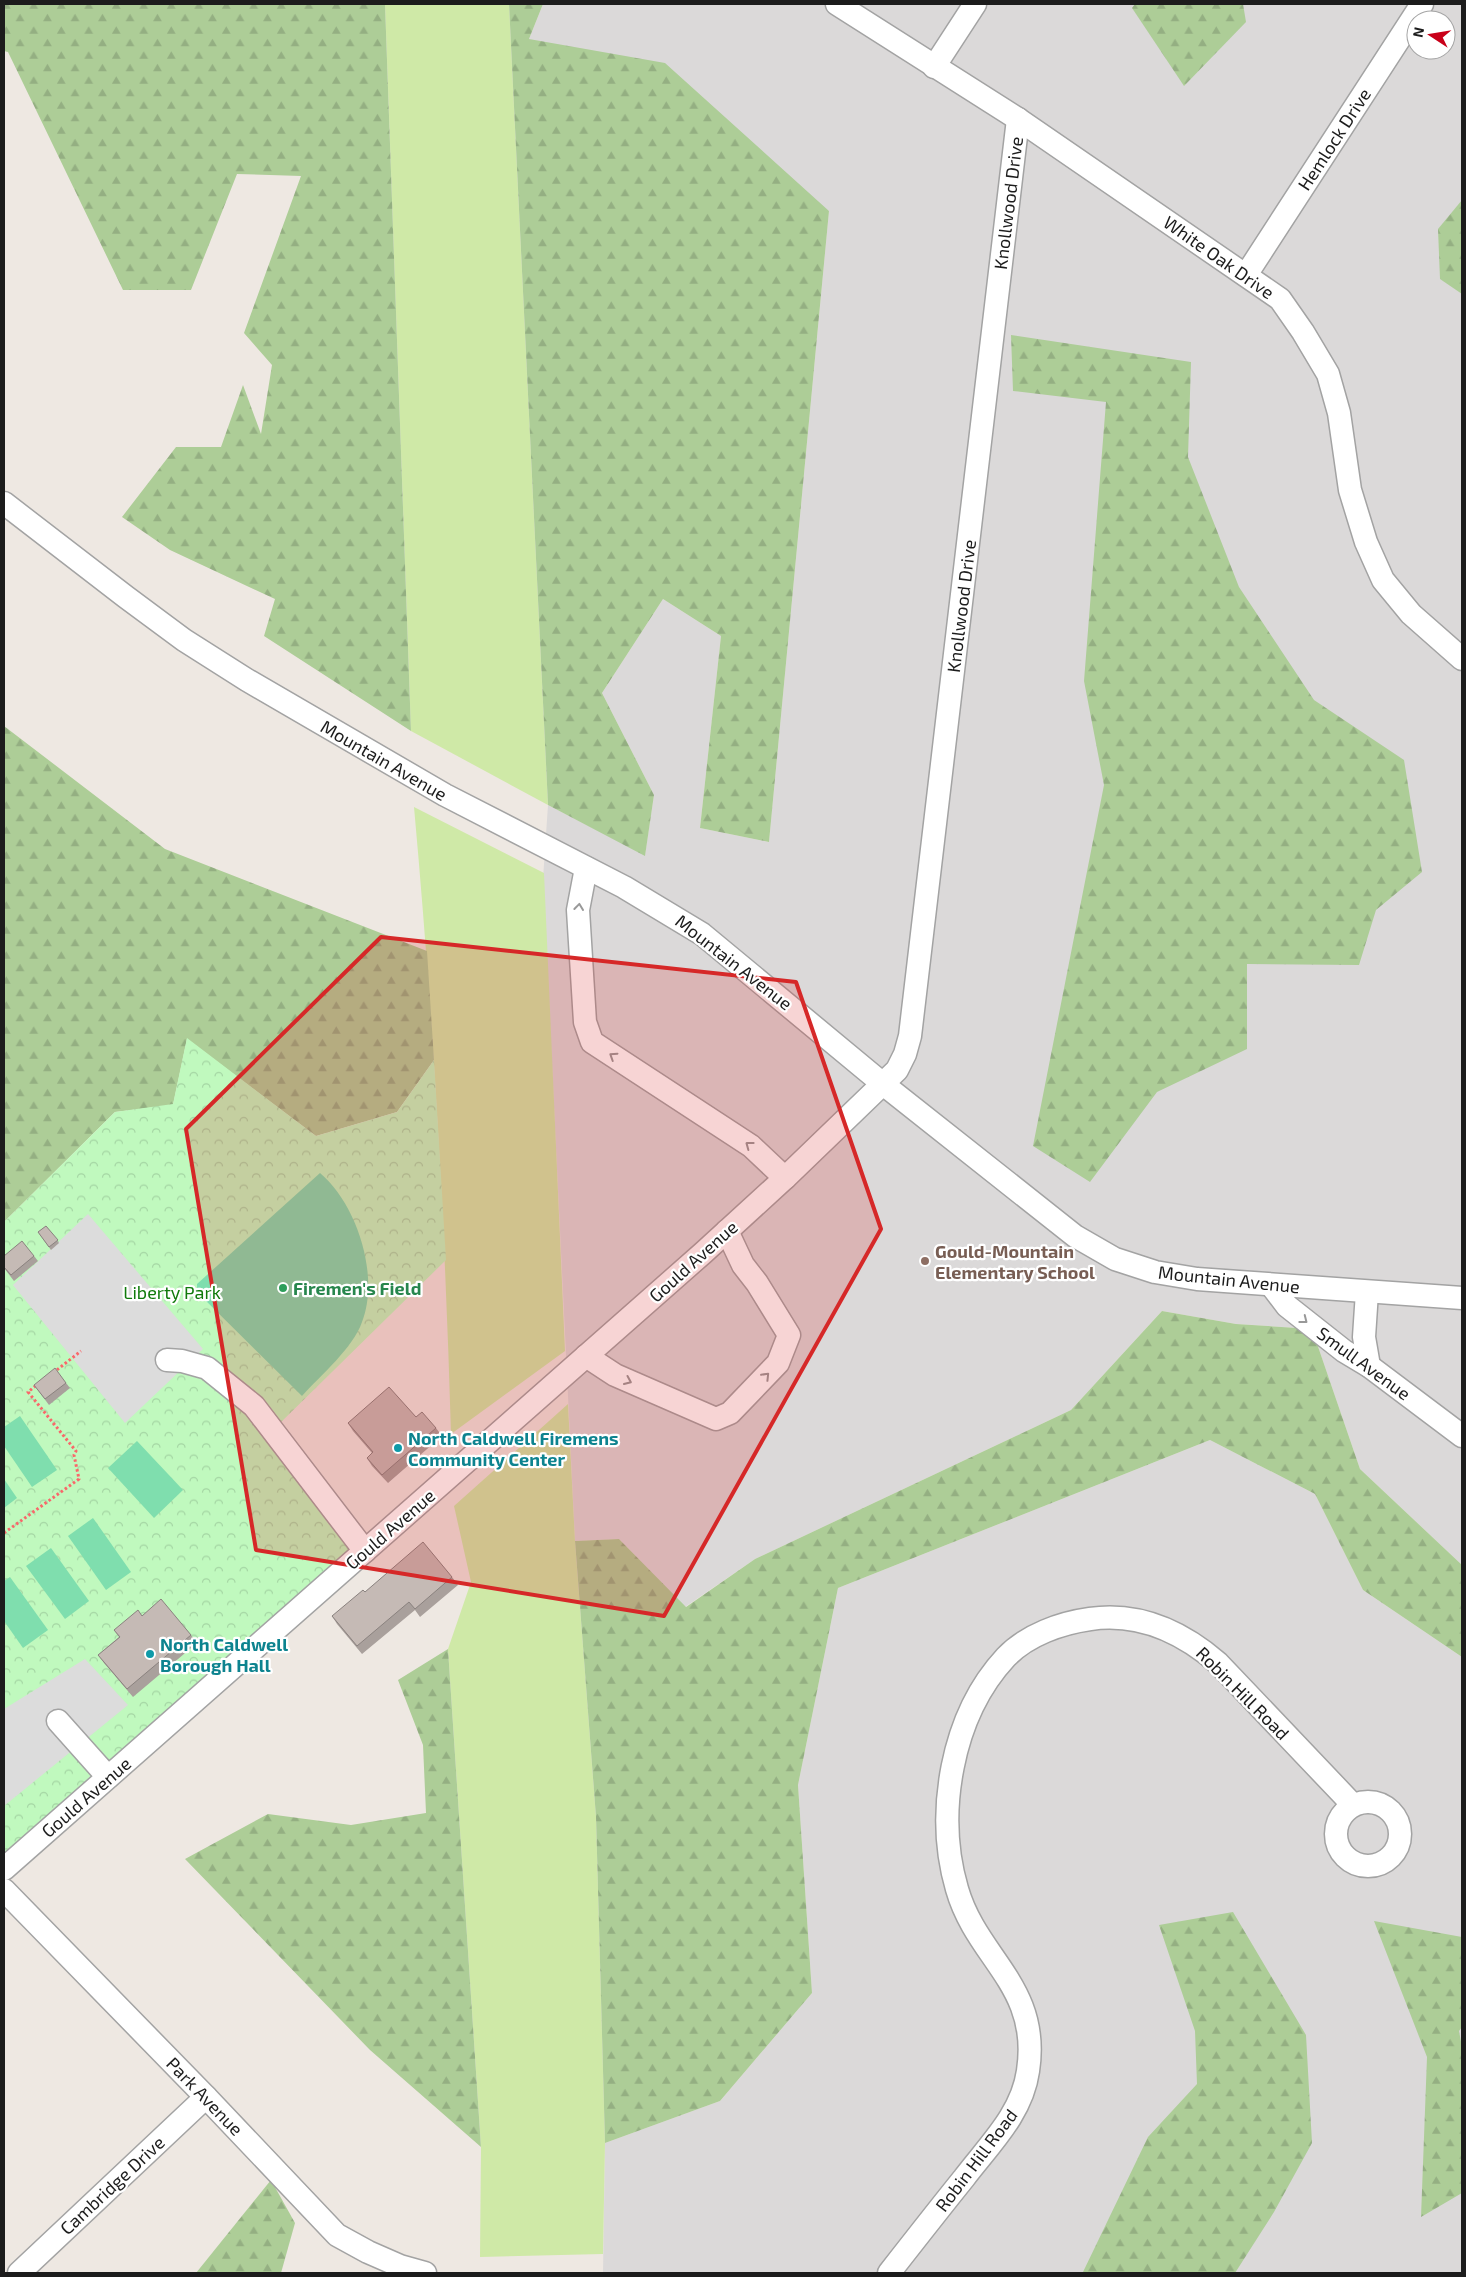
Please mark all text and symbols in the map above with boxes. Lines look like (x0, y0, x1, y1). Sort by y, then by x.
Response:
north arrow (1406, 10, 1456, 60)
text: N (1408, 25, 1427, 39)
street label: Hemlock Drive (1293, 84, 1375, 194)
street label: Knollwood Drive (989, 135, 1027, 271)
street label: White Oak Drive (1159, 211, 1279, 303)
street label: Knollwood Drive (942, 538, 980, 674)
street label: Mountain Avenue (317, 715, 451, 805)
one-way arrow (573, 902, 584, 910)
street label: Mountain Avenue (671, 910, 797, 1014)
one-way arrow (610, 1053, 619, 1062)
one-way arrow (746, 1143, 755, 1151)
street label: Gould Avenue (644, 1216, 742, 1306)
place label: Gould-Mountain Elementary School (935, 1240, 1095, 1283)
marker: Gould-Mountain Elementary School (919, 1255, 931, 1267)
street label: Mountain Avenue (1157, 1261, 1301, 1297)
place label: Firemen's Field (293, 1277, 421, 1299)
park label: Liberty Park (123, 1281, 221, 1303)
marker: Firemen's Field (277, 1282, 289, 1294)
one-way arrow (1298, 1314, 1307, 1322)
street label: Smull Avenue (1313, 1322, 1415, 1404)
one-way arrow (760, 1373, 769, 1382)
one-way arrow (623, 1374, 632, 1385)
place label: North Caldwell Firemens Community Center (408, 1427, 619, 1470)
marker: North Caldwell Firemens Community Center (392, 1442, 404, 1454)
street label: Gould Avenue (341, 1484, 439, 1574)
place label: North Caldwell Borough Hall (160, 1633, 288, 1676)
street label: Robin Hill Road (1192, 1642, 1294, 1744)
marker: North Caldwell Borough Hall (144, 1648, 156, 1660)
street label: Gould Avenue (37, 1752, 135, 1842)
street label: Park Avenue (162, 2052, 248, 2140)
street label: Robin Hill Road (930, 2104, 1022, 2216)
street label: Cambridge Drive (55, 2131, 169, 2239)

